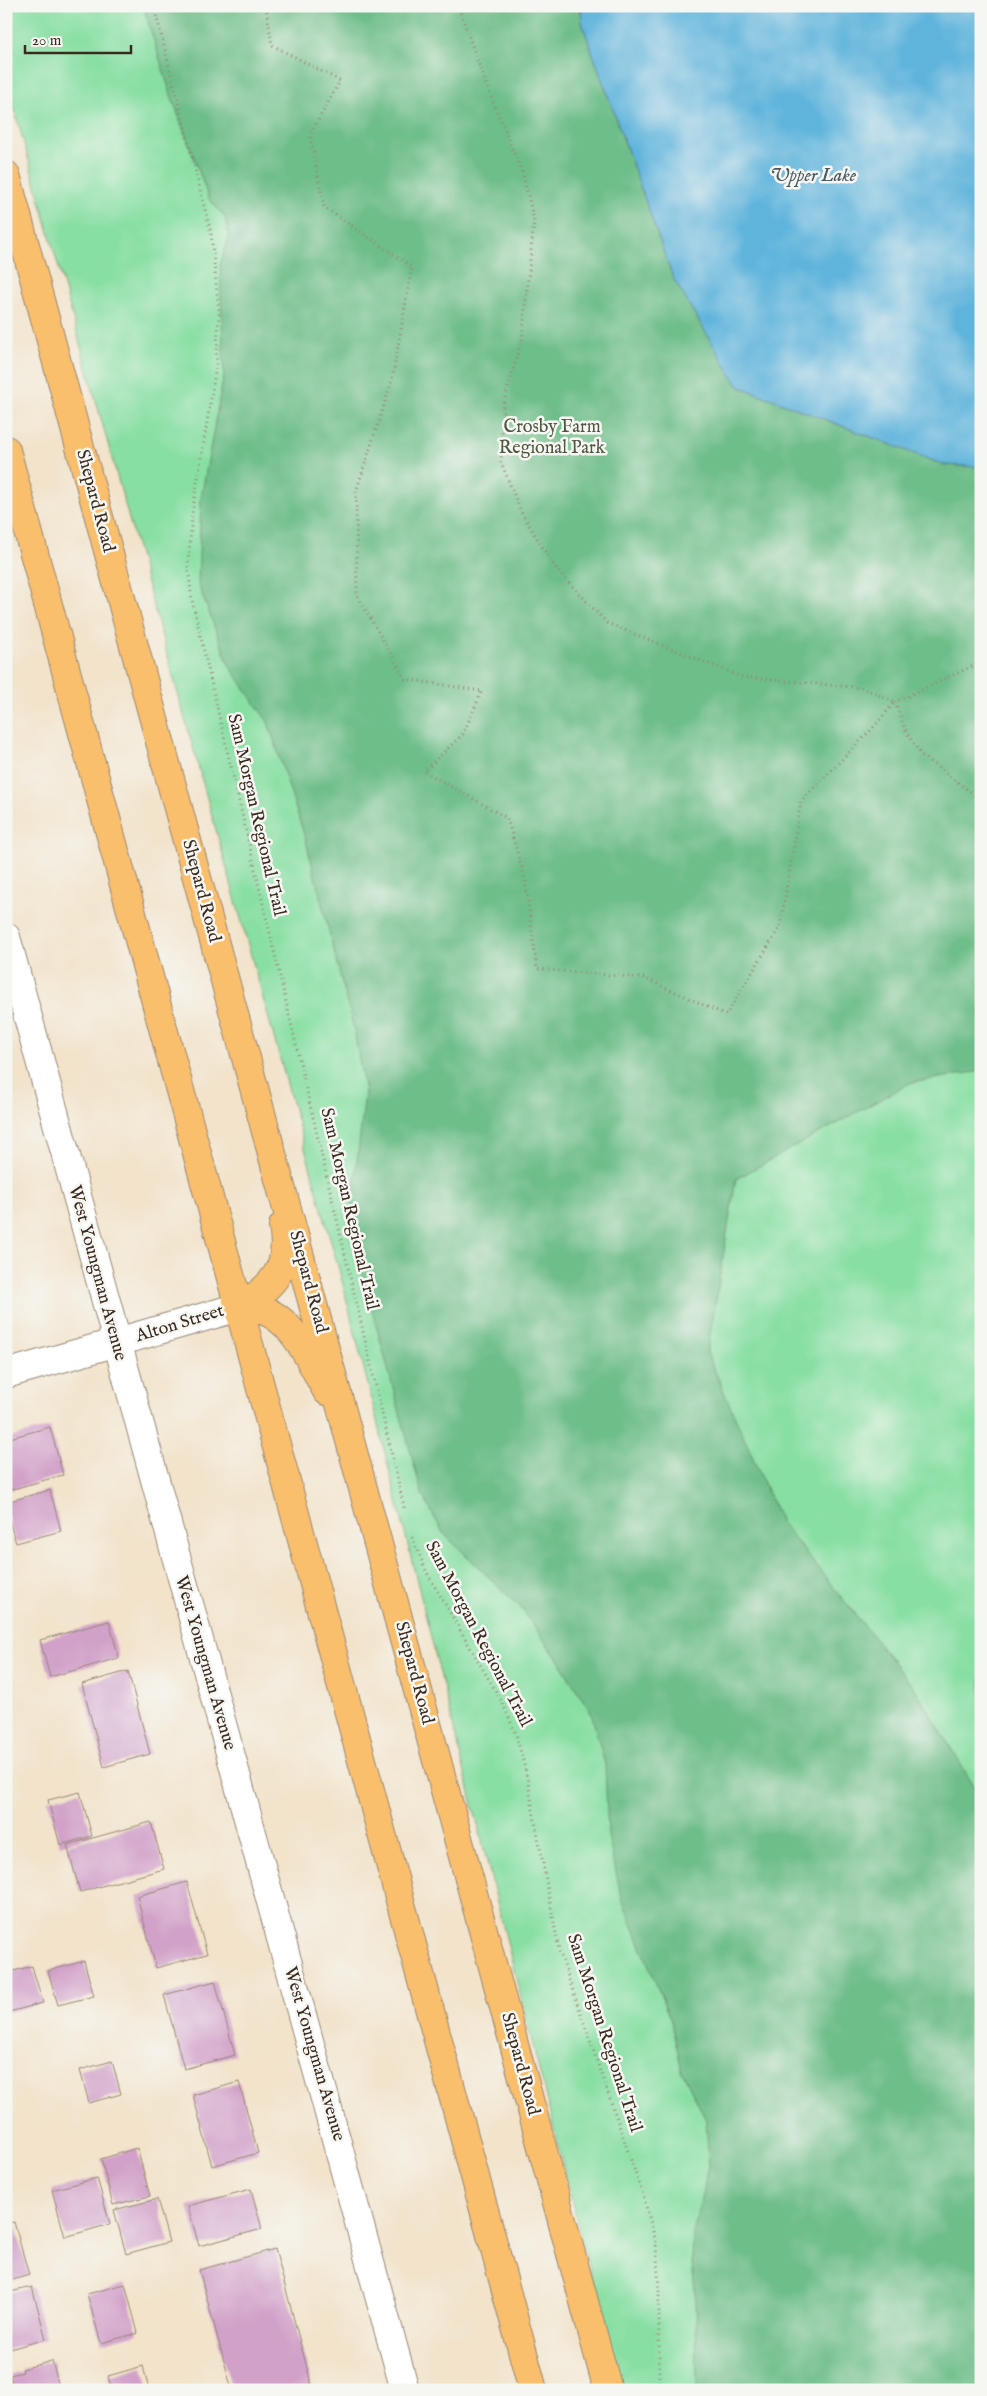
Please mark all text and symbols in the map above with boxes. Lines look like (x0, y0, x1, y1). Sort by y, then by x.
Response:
scale bar (25, 22, 131, 54)
text: 20 m (32, 31, 62, 50)
water label: Upper Lake (770, 164, 857, 188)
park label: Crosby Farm Regional Park (499, 416, 606, 460)
street label: Shepard Road (70, 447, 120, 555)
street label: Sam Morgan Regional Trail (222, 712, 291, 918)
street label: Shepard Road (176, 837, 226, 945)
street label: Sam Morgan Regional Trail (315, 1106, 384, 1312)
street label: West Youngman Avenue (63, 1183, 131, 1363)
street label: Shepard Road (283, 1228, 333, 1336)
street label: Alton Street (132, 1300, 227, 1349)
street label: Sam Morgan Regional Trail (419, 1537, 537, 1731)
street label: West Youngman Avenue (169, 1573, 241, 1753)
street label: Shepard Road (389, 1619, 439, 1727)
street label: Sam Morgan Regional Trail (561, 1931, 647, 2135)
street label: West Youngman Avenue (278, 1964, 350, 2144)
street label: Shepard Road (495, 2010, 545, 2118)

